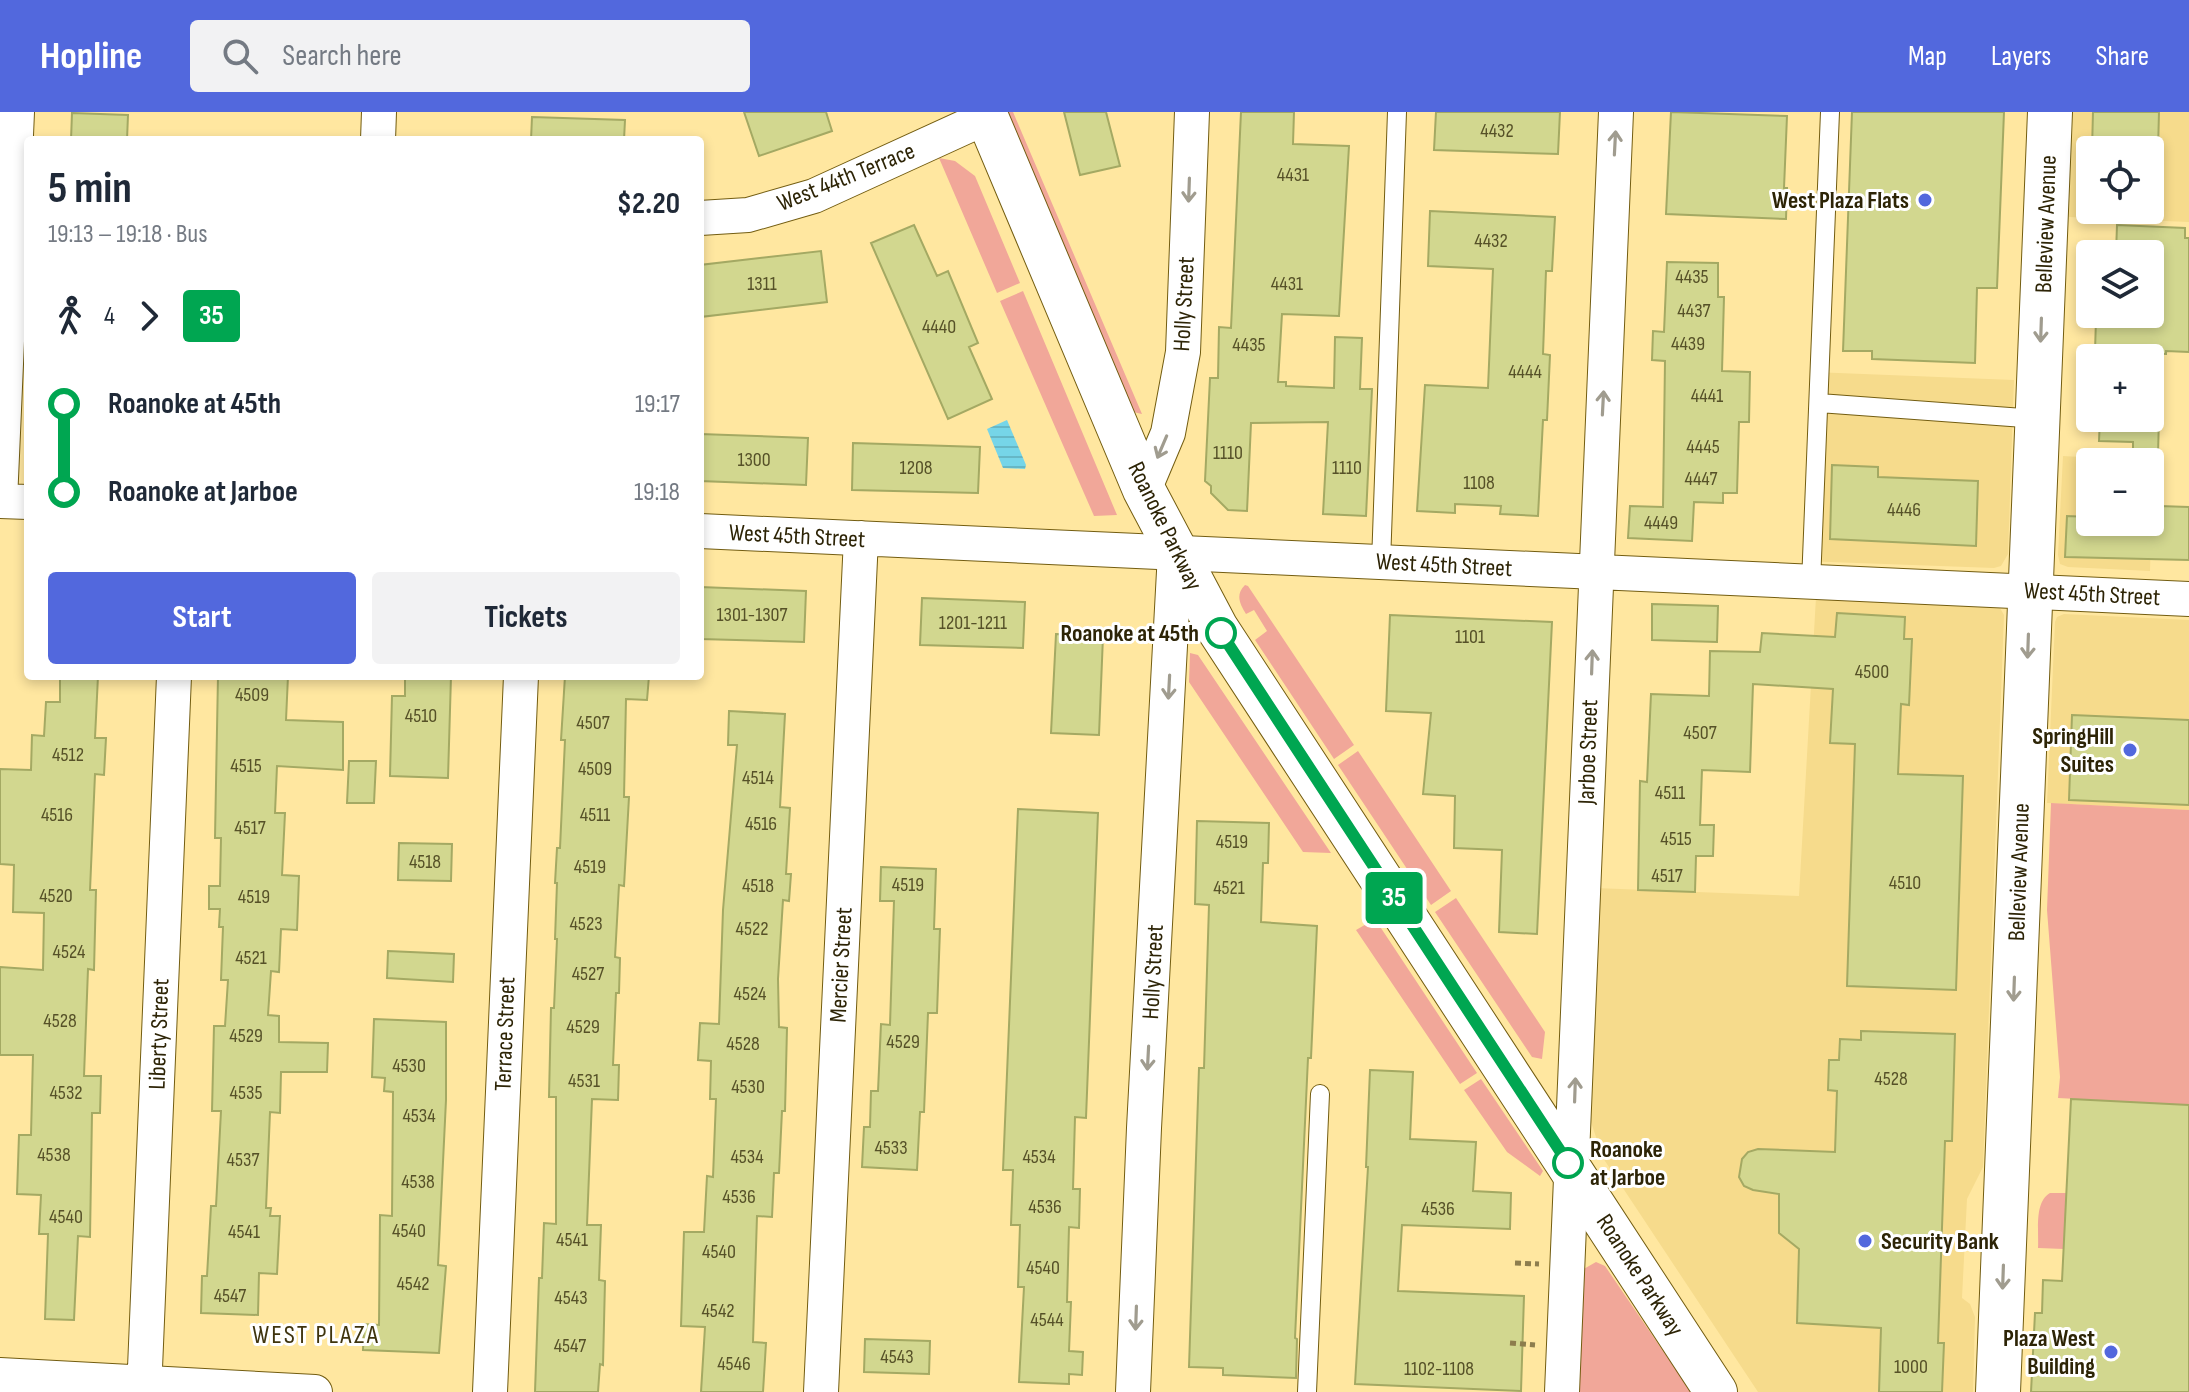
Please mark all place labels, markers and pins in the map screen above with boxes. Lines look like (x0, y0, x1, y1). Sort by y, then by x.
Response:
place label: West Plaza Flats (1772, 186, 1909, 215)
marker: West Plaza Flats (1916, 191, 1934, 209)
marker: Roanoke at 45th (1206, 618, 1236, 648)
place label: Roanoke at 45th (1061, 619, 1199, 648)
place label: SpringHill Suites (2032, 722, 2114, 779)
marker: SpringHill Suites (2121, 741, 2139, 759)
place label: Roanoke at Jarboe (1590, 1135, 1665, 1192)
marker: Roanoke at Jarboe (1553, 1148, 1583, 1178)
place label: Security Bank (1881, 1227, 1999, 1256)
marker: Security Bank (1856, 1232, 1874, 1250)
place label: Plaza West Building (2003, 1324, 2095, 1381)
marker: Plaza West Building (2102, 1343, 2120, 1361)

